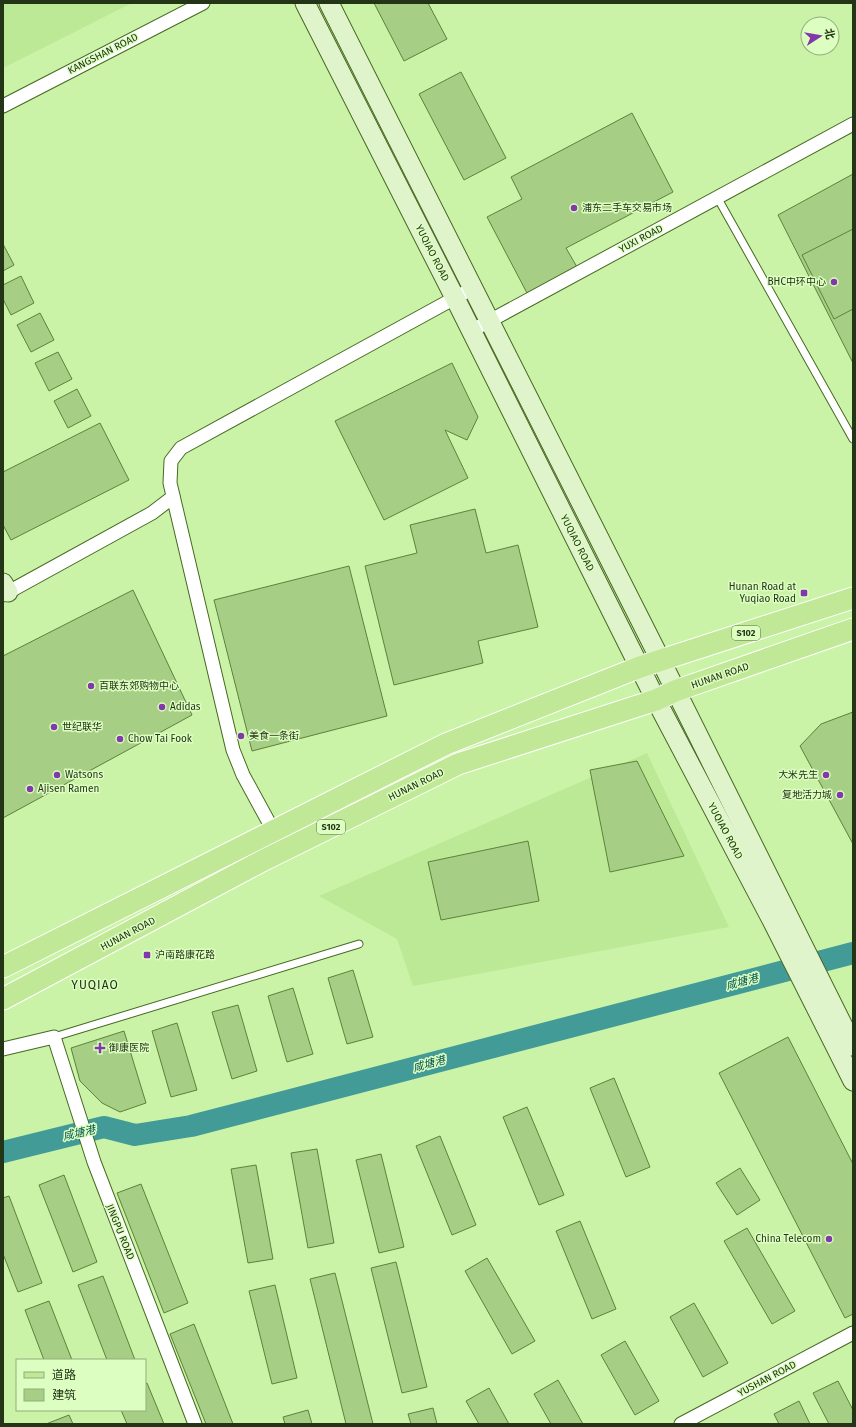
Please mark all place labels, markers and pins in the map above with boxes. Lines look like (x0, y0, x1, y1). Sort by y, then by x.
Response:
place label: 浦东二手车交易市场 (582, 202, 672, 214)
marker: 浦东二手车交易市场 (569, 203, 579, 213)
place label: BHC中环中心 (768, 276, 826, 288)
marker: BHC中环中心 (829, 277, 839, 287)
place label: Hunan Road at Yuqiao Road (729, 581, 796, 605)
marker: Hunan Road at Yuqiao Road (799, 588, 809, 598)
place label: 百联东郊购物中心 (99, 680, 179, 692)
marker: 百联东郊购物中心 (86, 681, 96, 691)
place label: Adidas (170, 701, 201, 713)
marker: Adidas (157, 702, 167, 712)
place label: 世纪联华 (62, 721, 102, 733)
marker: 世纪联华 (49, 722, 59, 732)
place label: 美食一条街 (249, 730, 299, 742)
marker: 美食一条街 (236, 731, 246, 741)
place label: Chow Tai Fook (128, 733, 193, 745)
marker: Chow Tai Fook (115, 734, 125, 744)
place label: Watsons (65, 769, 103, 781)
place label: 大米先生 (778, 769, 818, 781)
marker: Watsons (52, 770, 62, 780)
marker: 大米先生 (821, 770, 831, 780)
place label: Ajisen Ramen (38, 783, 99, 795)
marker: Ajisen Ramen (25, 784, 35, 794)
place label: 复地活力城 (782, 789, 832, 801)
marker: 复地活力城 (835, 790, 845, 800)
place label: 沪南路康花路 (155, 949, 215, 961)
marker: 沪南路康花路 (142, 950, 152, 960)
marker: 御康医院 (94, 1042, 106, 1054)
place label: 御康医院 (109, 1042, 149, 1054)
place label: China Telecom (755, 1233, 821, 1245)
marker: China Telecom (824, 1234, 834, 1244)

